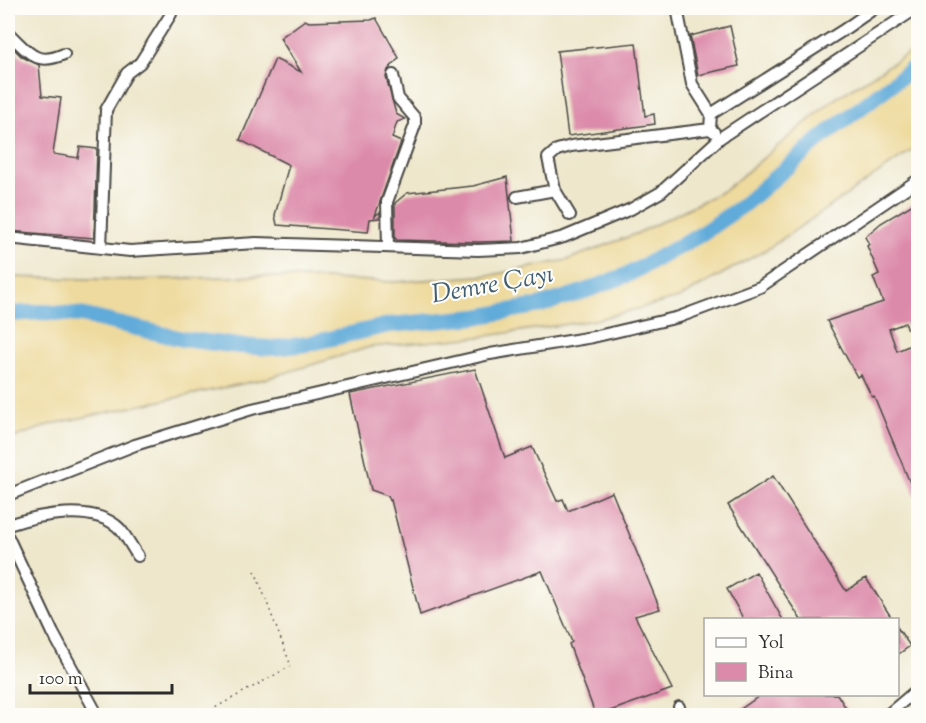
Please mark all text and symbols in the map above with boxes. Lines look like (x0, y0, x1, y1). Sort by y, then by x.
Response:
water label: Demre Çayı (429, 257, 556, 314)
legend (704, 618, 899, 696)
text: Yol (758, 631, 784, 657)
scale bar (30, 657, 172, 695)
text: Bina (758, 661, 793, 687)
text: 100 m (39, 667, 83, 693)

